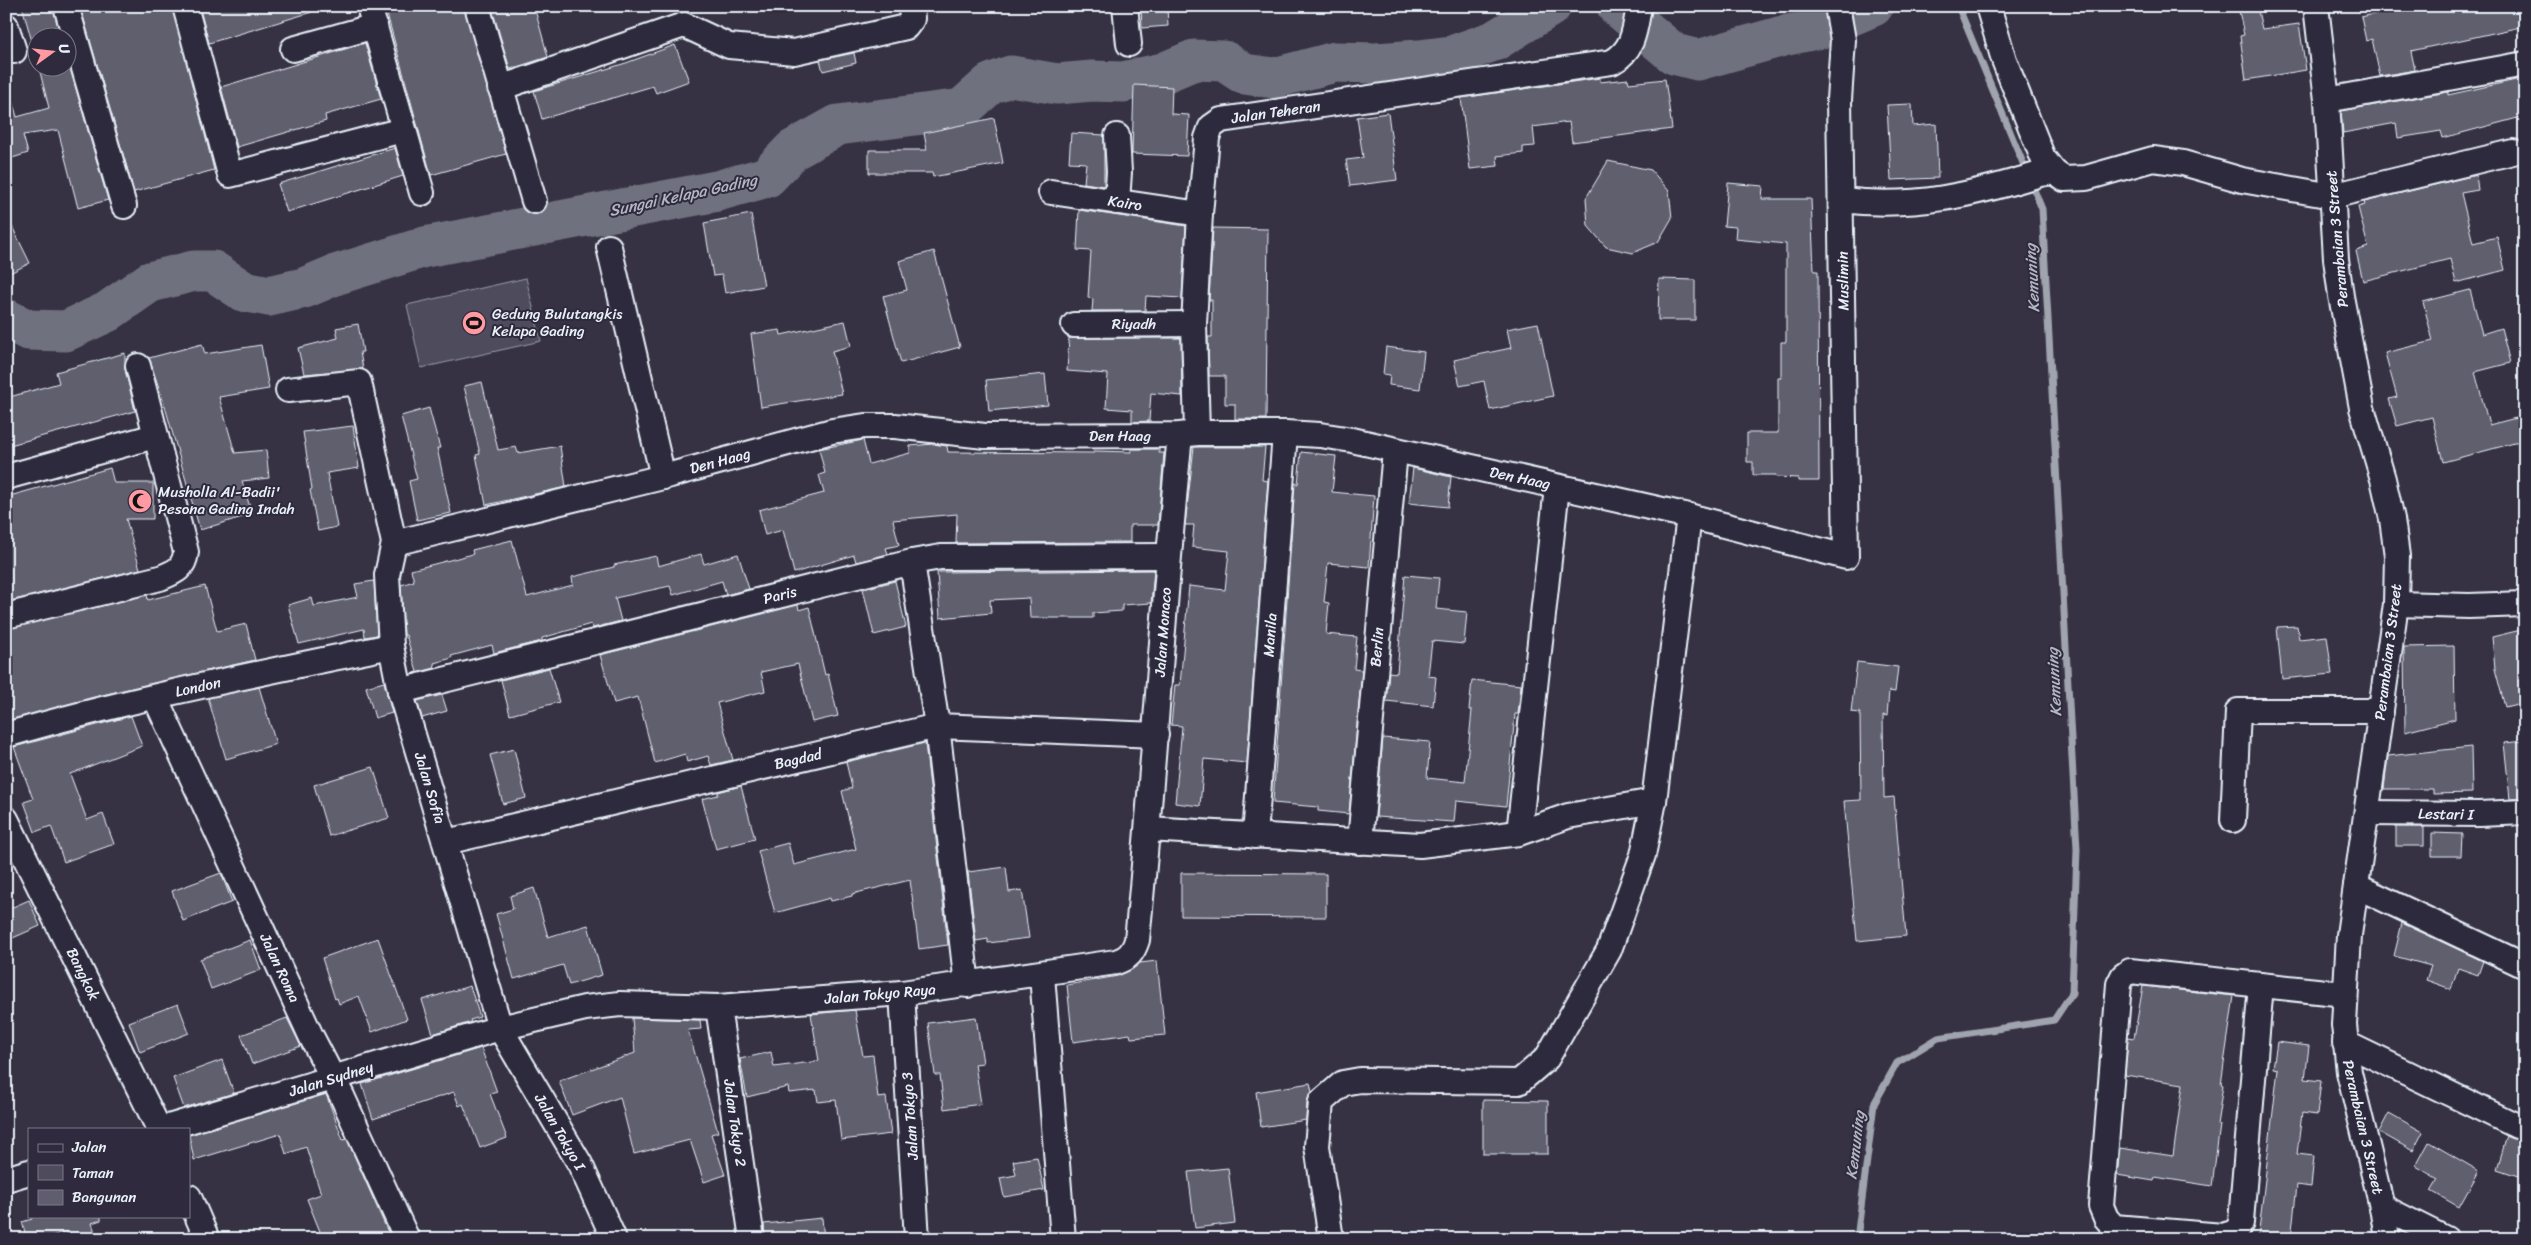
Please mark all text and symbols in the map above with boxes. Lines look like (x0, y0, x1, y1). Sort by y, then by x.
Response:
north arrow (28, 28, 78, 78)
text: U (51, 41, 78, 57)
street label: Jalan Teheran (1229, 93, 1322, 131)
water label: Sungai Kelapa Gading (606, 165, 762, 225)
street label: Perambaian 3 Street (2318, 169, 2356, 309)
street label: Kairo (1106, 187, 1145, 219)
water label: Kemuning (2016, 241, 2048, 313)
street label: Muslimin (1829, 251, 1857, 311)
place label: Gedung Bulutangkis Kelapa Gading (492, 301, 623, 344)
sports icon: Gedung Bulutangkis Kelapa Gading (461, 310, 487, 336)
street label: Riyadh (1112, 311, 1156, 337)
street label: Den Haag (1089, 423, 1151, 449)
street label: Den Haag (687, 440, 754, 482)
street label: Den Haag (1487, 459, 1553, 497)
place label: Musholla Al-Badii' Pesona Gading Indah (158, 479, 295, 522)
mosque icon: Musholla Al-Badii' Pesona Gading Indah (127, 488, 153, 514)
street label: Paris (760, 578, 800, 612)
street label: Perambaian 3 Street (2367, 582, 2409, 722)
street label: Jalan Monaco (1147, 586, 1179, 678)
street label: Manila (1256, 612, 1285, 658)
street label: Berlin (1362, 626, 1392, 668)
water label: Kemuning (2038, 645, 2070, 717)
street label: London (173, 669, 223, 705)
street label: Bagdad (772, 741, 825, 777)
street label: Jalan Sofia (406, 748, 453, 828)
street label: Lestari I (2418, 801, 2475, 828)
street label: Jalan Roma (252, 928, 308, 1007)
street label: Bangkok (59, 943, 107, 1006)
street label: Jalan Tokyo Raya (822, 976, 937, 1012)
street label: Jalan Sydney (285, 1054, 377, 1104)
street label: Perambaian 3 Street (2335, 1057, 2391, 1197)
street label: Jalan Tokyo 3 (894, 1071, 926, 1162)
street label: Jalan Tokyo 2 (716, 1076, 754, 1169)
street label: Jalan Tokyo I (527, 1088, 593, 1176)
water label: Kemuning (1836, 1107, 1874, 1181)
legend (28, 1128, 190, 1218)
text: Jalan (71, 1134, 106, 1160)
text: Taman (72, 1160, 114, 1186)
text: Bangunan (72, 1184, 136, 1210)

